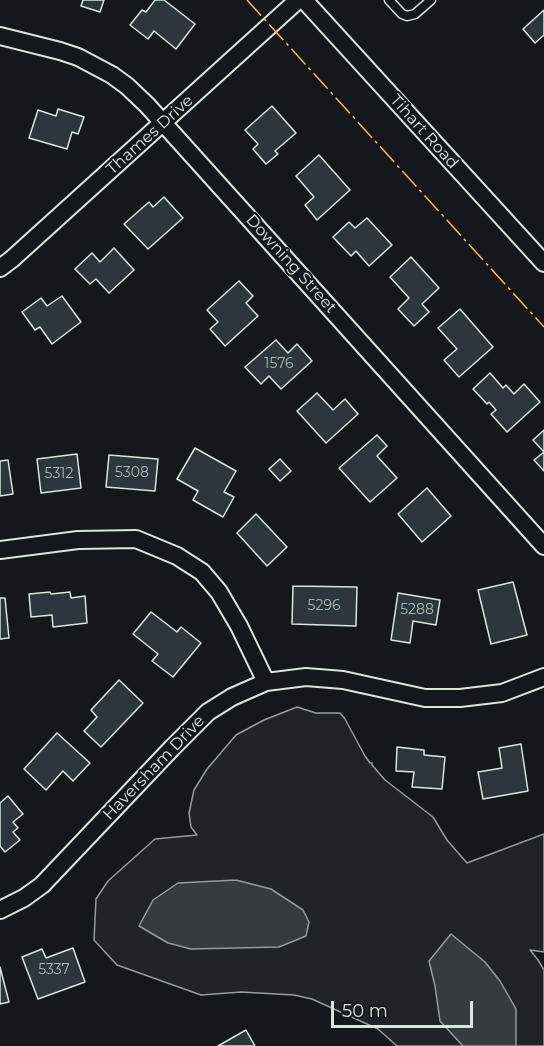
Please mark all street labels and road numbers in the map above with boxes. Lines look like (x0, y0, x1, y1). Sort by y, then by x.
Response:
street label: Thames Drive (103, 91, 197, 179)
street label: Tihart Road (386, 91, 462, 173)
street label: Downing Street (242, 211, 340, 317)
street label: Haversham Drive (99, 712, 209, 824)

